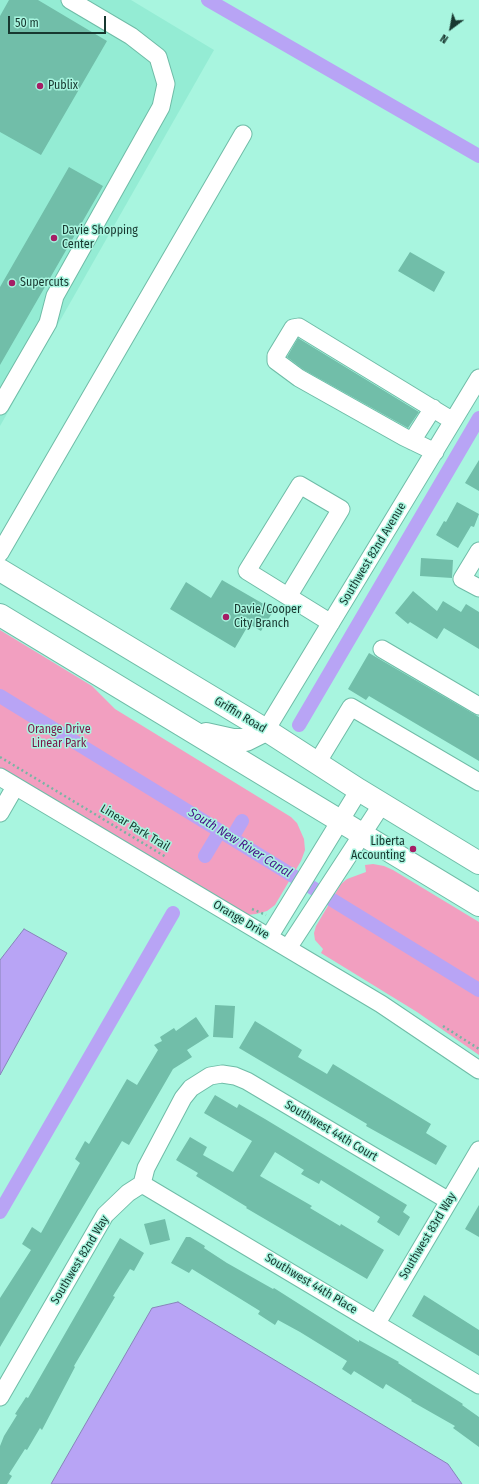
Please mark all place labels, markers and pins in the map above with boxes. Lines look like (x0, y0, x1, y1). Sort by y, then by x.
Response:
place label: Publix (48, 79, 78, 93)
marker: Publix (35, 81, 45, 91)
place label: Davie Shopping Center (62, 224, 138, 252)
marker: Davie Shopping Center (49, 233, 59, 243)
place label: Supercuts (20, 276, 69, 290)
marker: Supercuts (7, 278, 17, 288)
place label: Davie/Cooper City Branch (234, 603, 301, 631)
marker: Davie/Cooper City Branch (221, 612, 231, 622)
place label: Liberta Accounting (351, 835, 405, 863)
marker: Liberta Accounting (408, 844, 418, 854)

